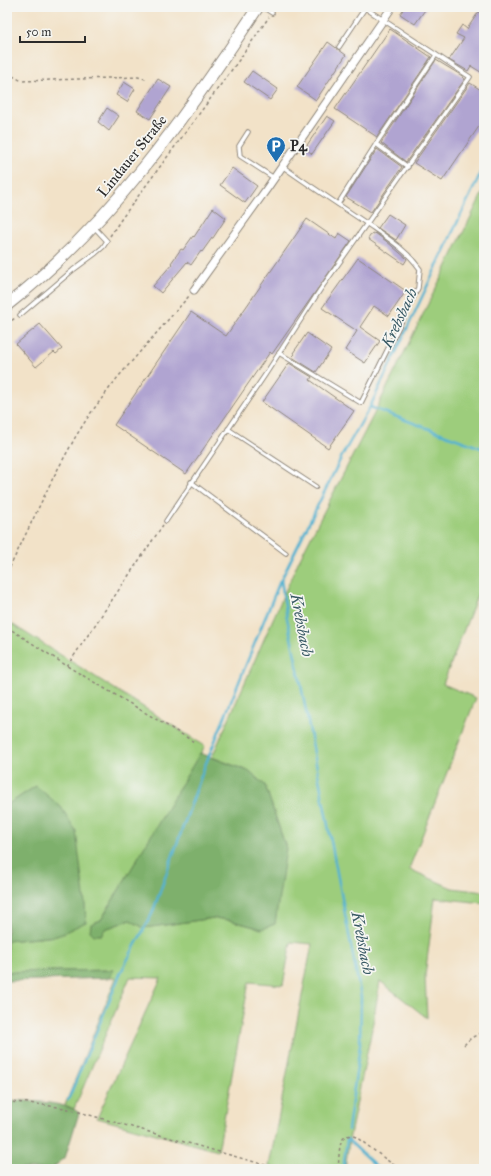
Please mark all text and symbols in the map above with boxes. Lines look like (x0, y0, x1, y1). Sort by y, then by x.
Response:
scale bar (20, 18, 85, 44)
text: 50 m (26, 25, 51, 39)
street label: Lindauer Straße (93, 111, 171, 201)
parking icon: P4 (265, 135, 287, 163)
place label: P4 (290, 137, 308, 156)
water label: Krebsbach (377, 285, 421, 352)
water label: Krebsbach (286, 591, 317, 658)
water label: Krebsbach (347, 909, 378, 976)

